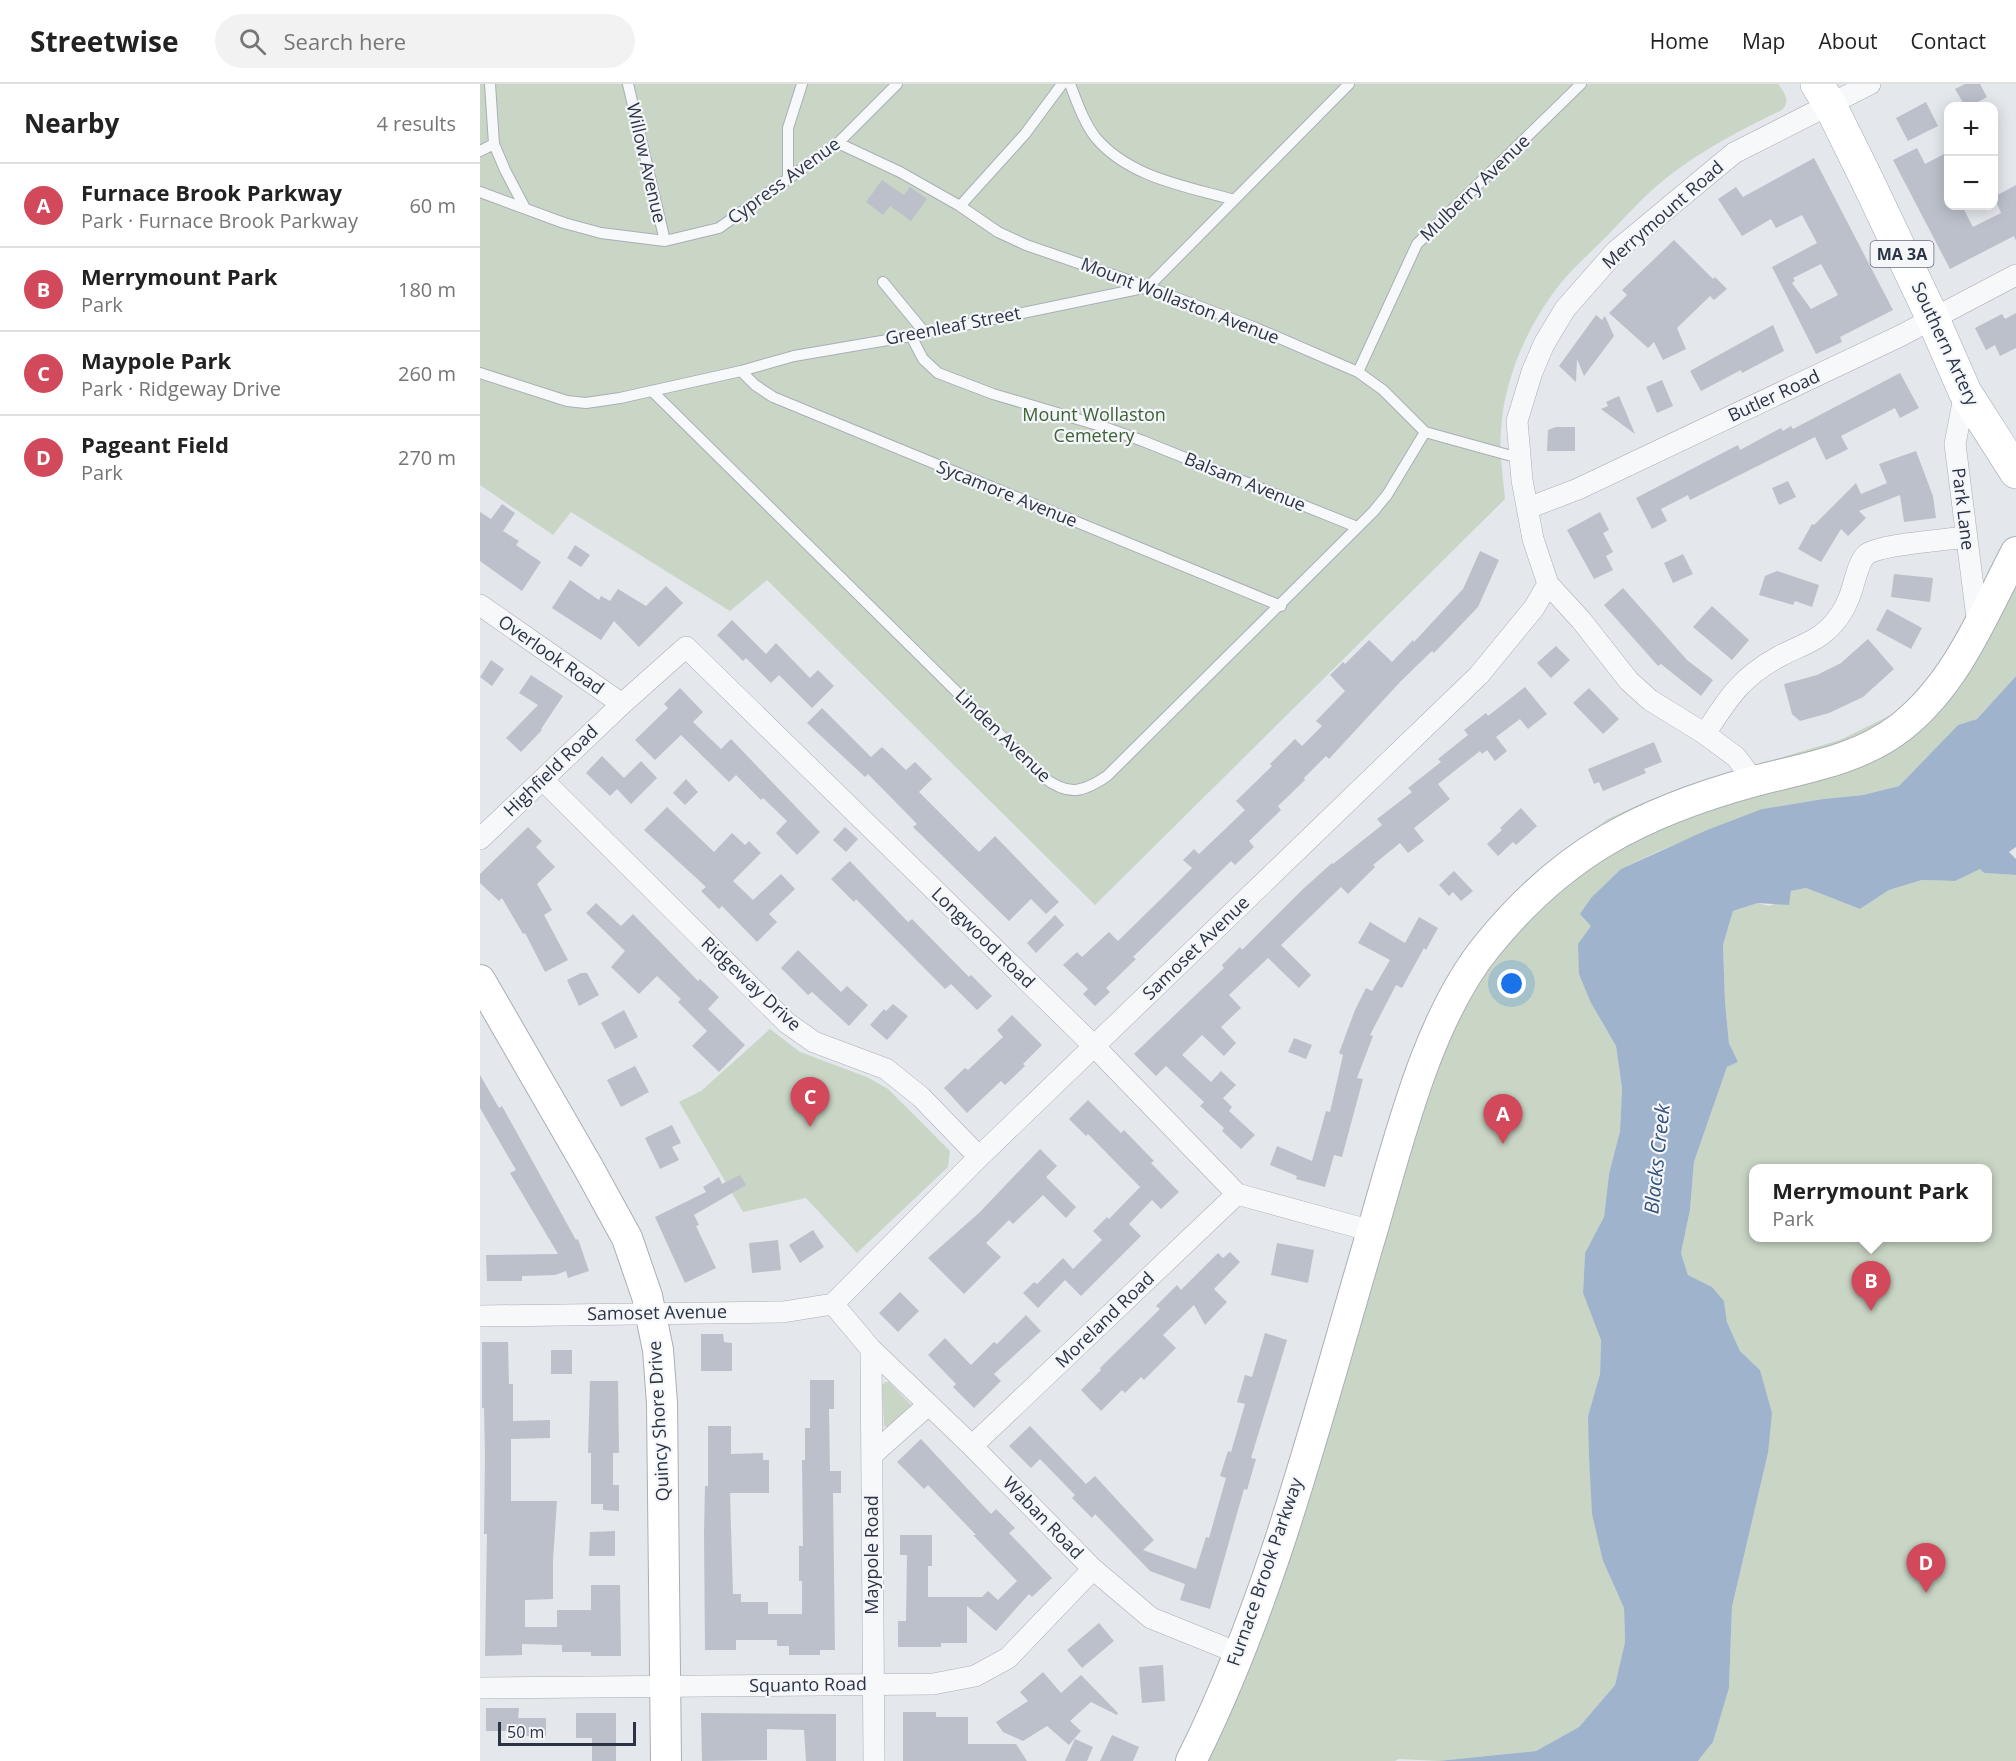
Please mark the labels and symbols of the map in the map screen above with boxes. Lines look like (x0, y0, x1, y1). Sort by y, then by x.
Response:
street label: Willow Avenue (622, 100, 672, 225)
street label: Mulberry Avenue (1414, 129, 1534, 246)
street label: Cypress Avenue (722, 131, 844, 229)
street label: Merrymount Road (1596, 155, 1728, 274)
road number: MA 3A (1870, 241, 1934, 267)
street label: Mount Wollaston Avenue (1078, 251, 1283, 349)
street label: Southern Artery (1907, 278, 1986, 410)
street label: Greenleaf Street (883, 300, 1023, 350)
street label: Butler Road (1724, 363, 1823, 427)
park label: Mount Wollaston Cemetery (1022, 402, 1166, 447)
street label: Balsam Avenue (1181, 446, 1310, 516)
street label: Sycamore Avenue (933, 454, 1081, 532)
street label: Park Lane (1947, 466, 1981, 551)
street label: Overlook Road (494, 609, 609, 700)
street label: Linden Avenue (951, 683, 1057, 787)
street label: Highfield Road (498, 719, 603, 821)
street label: Longwood Road (927, 882, 1041, 993)
street label: Samoset Avenue (1137, 890, 1254, 1004)
street label: Ridgeway Drive (697, 931, 807, 1036)
your location (1497, 969, 1526, 998)
pin: C (790, 1078, 830, 1127)
pin: A (1484, 1094, 1522, 1144)
water label: Blacks Creek (1637, 1101, 1676, 1215)
pin: B (1852, 1262, 1890, 1311)
street label: Moreland Road (1050, 1266, 1159, 1373)
street label: Samoset Avenue (587, 1299, 727, 1325)
street label: Quincy Shore Drive (642, 1340, 674, 1502)
street label: Waban Road (998, 1471, 1089, 1564)
street label: Furnace Brook Parkway (1221, 1473, 1308, 1669)
street label: Maypole Road (859, 1495, 883, 1615)
pin: D (1906, 1544, 1946, 1593)
street label: Squanto Road (749, 1671, 867, 1697)
scale bar (498, 1719, 636, 1746)

